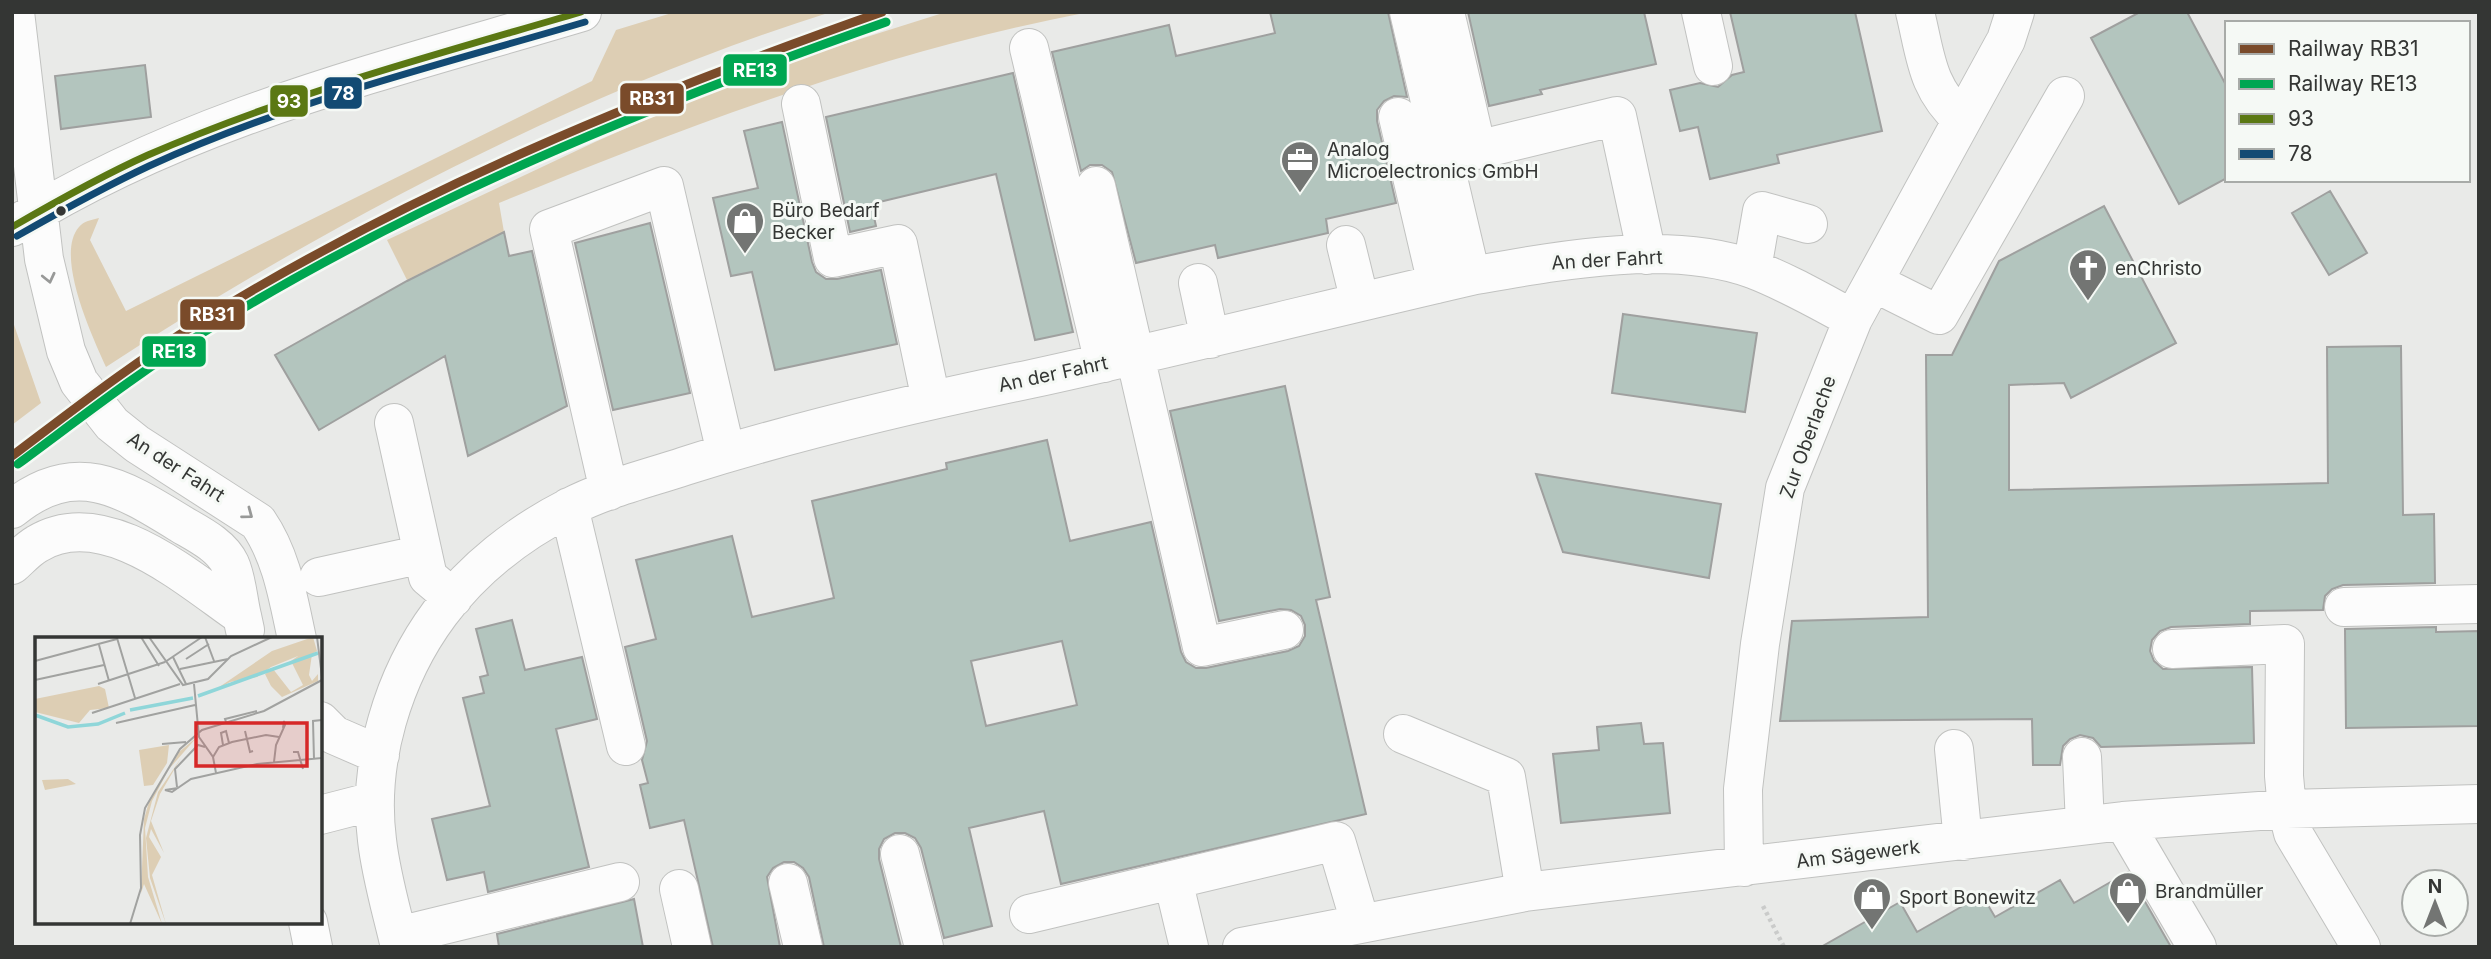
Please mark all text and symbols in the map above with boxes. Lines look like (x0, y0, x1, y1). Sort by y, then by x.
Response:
legend (2225, 21, 2470, 182)
text: Railway RB31 (2288, 36, 2419, 61)
line badge: RE13 (722, 53, 788, 87)
text: RE13 (733, 59, 777, 82)
text: Railway RE13 (2288, 71, 2417, 96)
line badge: 78 (323, 76, 363, 110)
text: 78 (331, 82, 355, 105)
line badge: RB31 (619, 82, 685, 115)
line badge: 93 (269, 84, 309, 118)
text: RB31 (629, 87, 675, 110)
text: 93 (277, 90, 301, 113)
text: 93 (2288, 106, 2314, 131)
place label: Analog Microelectronics GmbH (1327, 138, 1539, 183)
office icon: Analog Microelectronics GmbH (1279, 139, 1321, 194)
text: 78 (2288, 141, 2313, 166)
place label: Büro Bedarf Becker (772, 199, 880, 244)
shop icon: Büro Bedarf Becker (724, 200, 766, 255)
unlabelled marker (54, 204, 68, 218)
street label: An der Fahrt (1551, 246, 1663, 274)
church icon: enChristo (2067, 247, 2109, 302)
place label: enChristo (2115, 257, 2202, 280)
one-way arrow (40, 272, 55, 284)
line badge: RB31 (179, 298, 246, 331)
text: RB31 (189, 303, 235, 326)
line badge: RE13 (141, 335, 207, 368)
text: RE13 (152, 340, 196, 363)
street label: An der Fahrt (996, 351, 1110, 397)
street label: Zur Oberlache (1775, 373, 1841, 501)
street label: An der Fahrt (123, 427, 229, 507)
one-way arrow (240, 506, 253, 519)
inset map (35, 637, 322, 924)
street label: Am Sägewerk (1795, 835, 1922, 873)
north arrow (2400, 868, 2470, 938)
shop icon: Brandmüller (2107, 870, 2149, 925)
text: N (2428, 875, 2442, 898)
shop icon: Sport Bonewitz (1851, 876, 1893, 931)
place label: Brandmüller (2155, 880, 2263, 903)
place label: Sport Bonewitz (1899, 886, 2036, 909)

